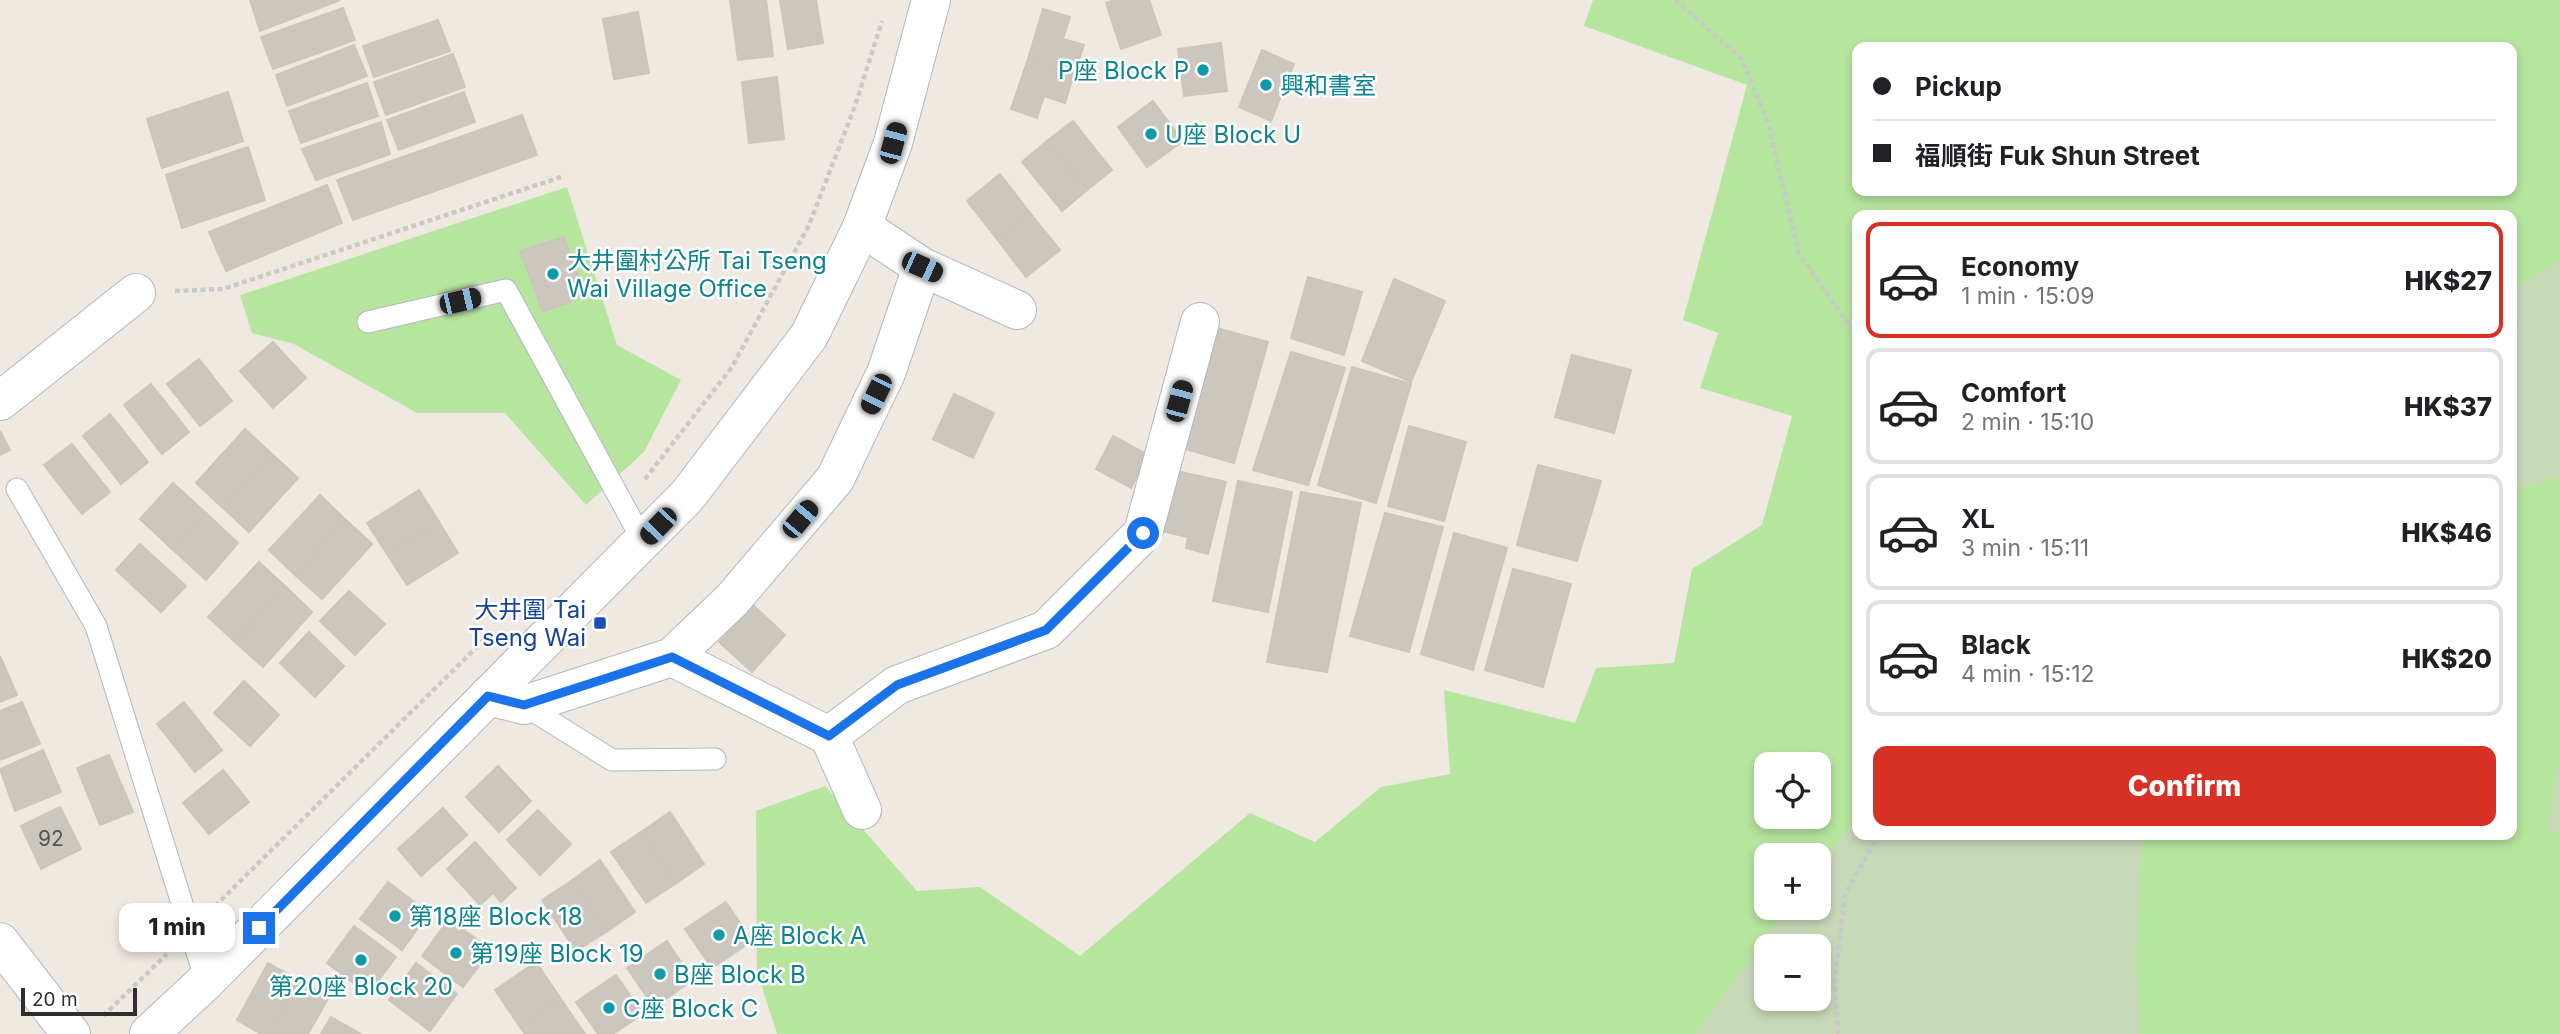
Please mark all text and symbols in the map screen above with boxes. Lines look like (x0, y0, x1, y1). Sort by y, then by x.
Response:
place label: P座 Block P (1058, 56, 1189, 85)
marker: P座 Block P (1195, 62, 1211, 78)
place label: 興和書室 (1280, 71, 1376, 100)
text: Pickup (1915, 71, 2002, 102)
marker: 興和書室 (1258, 77, 1274, 93)
car (878, 120, 909, 166)
place label: U座 Block U (1165, 120, 1301, 149)
marker: U座 Block U (1143, 126, 1159, 142)
text: 福順街 Fuk Shun Street (1915, 140, 2200, 171)
place label: 大井圍村公所 Tai Tseng Wai Village Office (567, 246, 827, 303)
car (899, 249, 946, 285)
icon: car (1877, 249, 1940, 312)
text: Economy (1961, 251, 2079, 282)
text: HK$27 (2405, 265, 2492, 296)
marker: 大井圍村公所 Tai Tseng Wai Village Office (545, 266, 561, 282)
text: 1 min · 15:09 (1961, 282, 2094, 310)
car (438, 286, 483, 316)
car (858, 371, 895, 417)
icon: car (1877, 375, 1940, 438)
text: Comfort (1961, 377, 2066, 408)
car (1164, 378, 1195, 424)
text: HK$37 (2404, 391, 2492, 422)
text: 2 min · 15:10 (1961, 408, 2094, 436)
car (779, 496, 822, 542)
icon: car (1877, 501, 1940, 564)
text: XL (1961, 503, 1995, 534)
car (636, 504, 681, 548)
route start (1127, 517, 1159, 549)
text: HK$46 (2401, 517, 2492, 548)
text: 3 min · 15:11 (1961, 534, 2089, 562)
place label: 大井圍 Tai Tseng Wai (468, 595, 586, 652)
marker: 大井圍 Tai Tseng Wai (592, 615, 608, 631)
icon: car (1877, 627, 1940, 690)
text: Black (1961, 629, 2031, 660)
text: HK$20 (2402, 643, 2492, 674)
text: 4 min · 15:12 (1961, 660, 2095, 688)
button: Confirm (1873, 746, 2496, 826)
map controls (1754, 752, 1831, 1011)
button: locate (1754, 752, 1831, 829)
house number: 92 (38, 826, 64, 851)
button: + (1754, 843, 1831, 920)
place label: 第18座 Block 18 (409, 902, 583, 931)
callout: 1 min (119, 904, 234, 953)
marker: 第18座 Block 18 (387, 908, 403, 924)
route end (243, 912, 275, 944)
text: 1 min (148, 913, 206, 941)
place label: A座 Block A (733, 921, 866, 950)
marker: A座 Block A (711, 927, 727, 943)
button: − (1754, 934, 1831, 1011)
place label: 第19座 Block 19 (470, 939, 644, 968)
marker: 第19座 Block 19 (448, 945, 464, 961)
marker: 第20座 Block 20 (353, 952, 369, 968)
place label: B座 Block B (674, 960, 806, 989)
marker: B座 Block B (652, 966, 668, 982)
place label: 第20座 Block 20 (269, 972, 453, 1001)
scale bar (21, 985, 136, 1017)
text: 20 m (32, 988, 78, 1011)
place label: C座 Block C (623, 994, 758, 1023)
marker: C座 Block C (601, 1000, 617, 1016)

